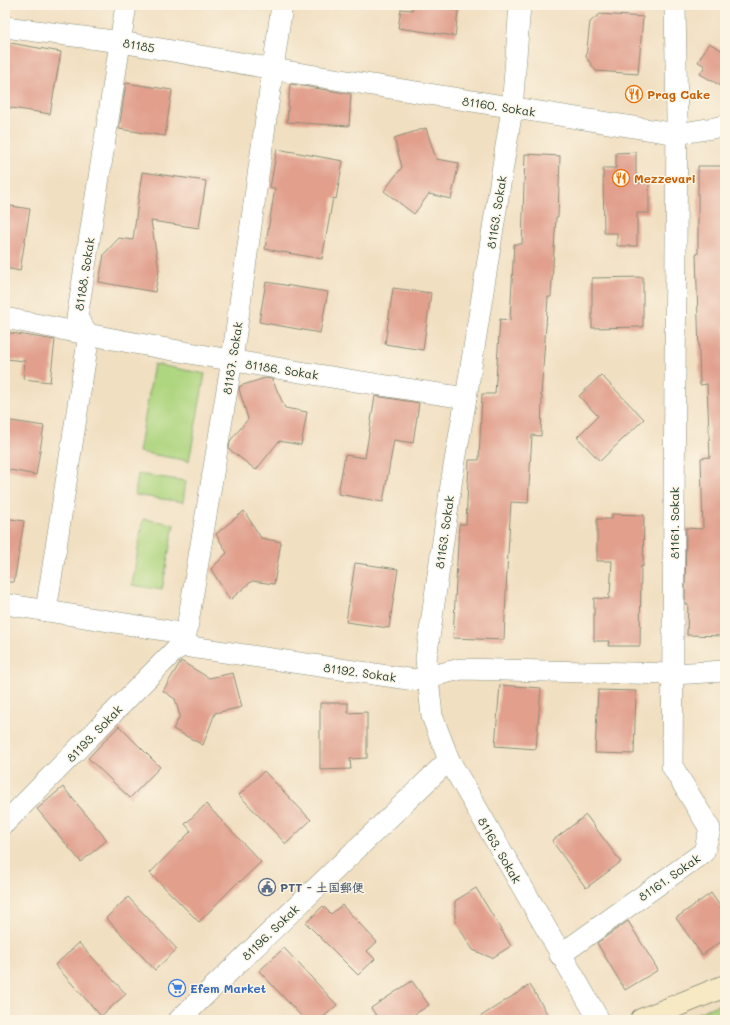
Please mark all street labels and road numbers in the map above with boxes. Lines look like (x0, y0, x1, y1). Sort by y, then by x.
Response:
street label: 81185 (122, 34, 156, 56)
street label: 81160. Sokak (461, 92, 537, 120)
street label: 81163. Sokak (482, 174, 510, 250)
street label: 81188. Sokak (70, 236, 98, 312)
street label: 81187. Sokak (218, 320, 246, 396)
street label: 81186. Sokak (244, 355, 320, 383)
street label: 81161. Sokak (666, 487, 682, 559)
street label: 81163. Sokak (431, 494, 457, 570)
street label: 81192. Sokak (323, 659, 397, 685)
street label: 81193. Sokak (63, 701, 125, 765)
street label: 81163. Sokak (475, 814, 525, 886)
street label: 81161. Sokak (635, 850, 703, 904)
street label: 81196. Sokak (238, 901, 302, 963)

